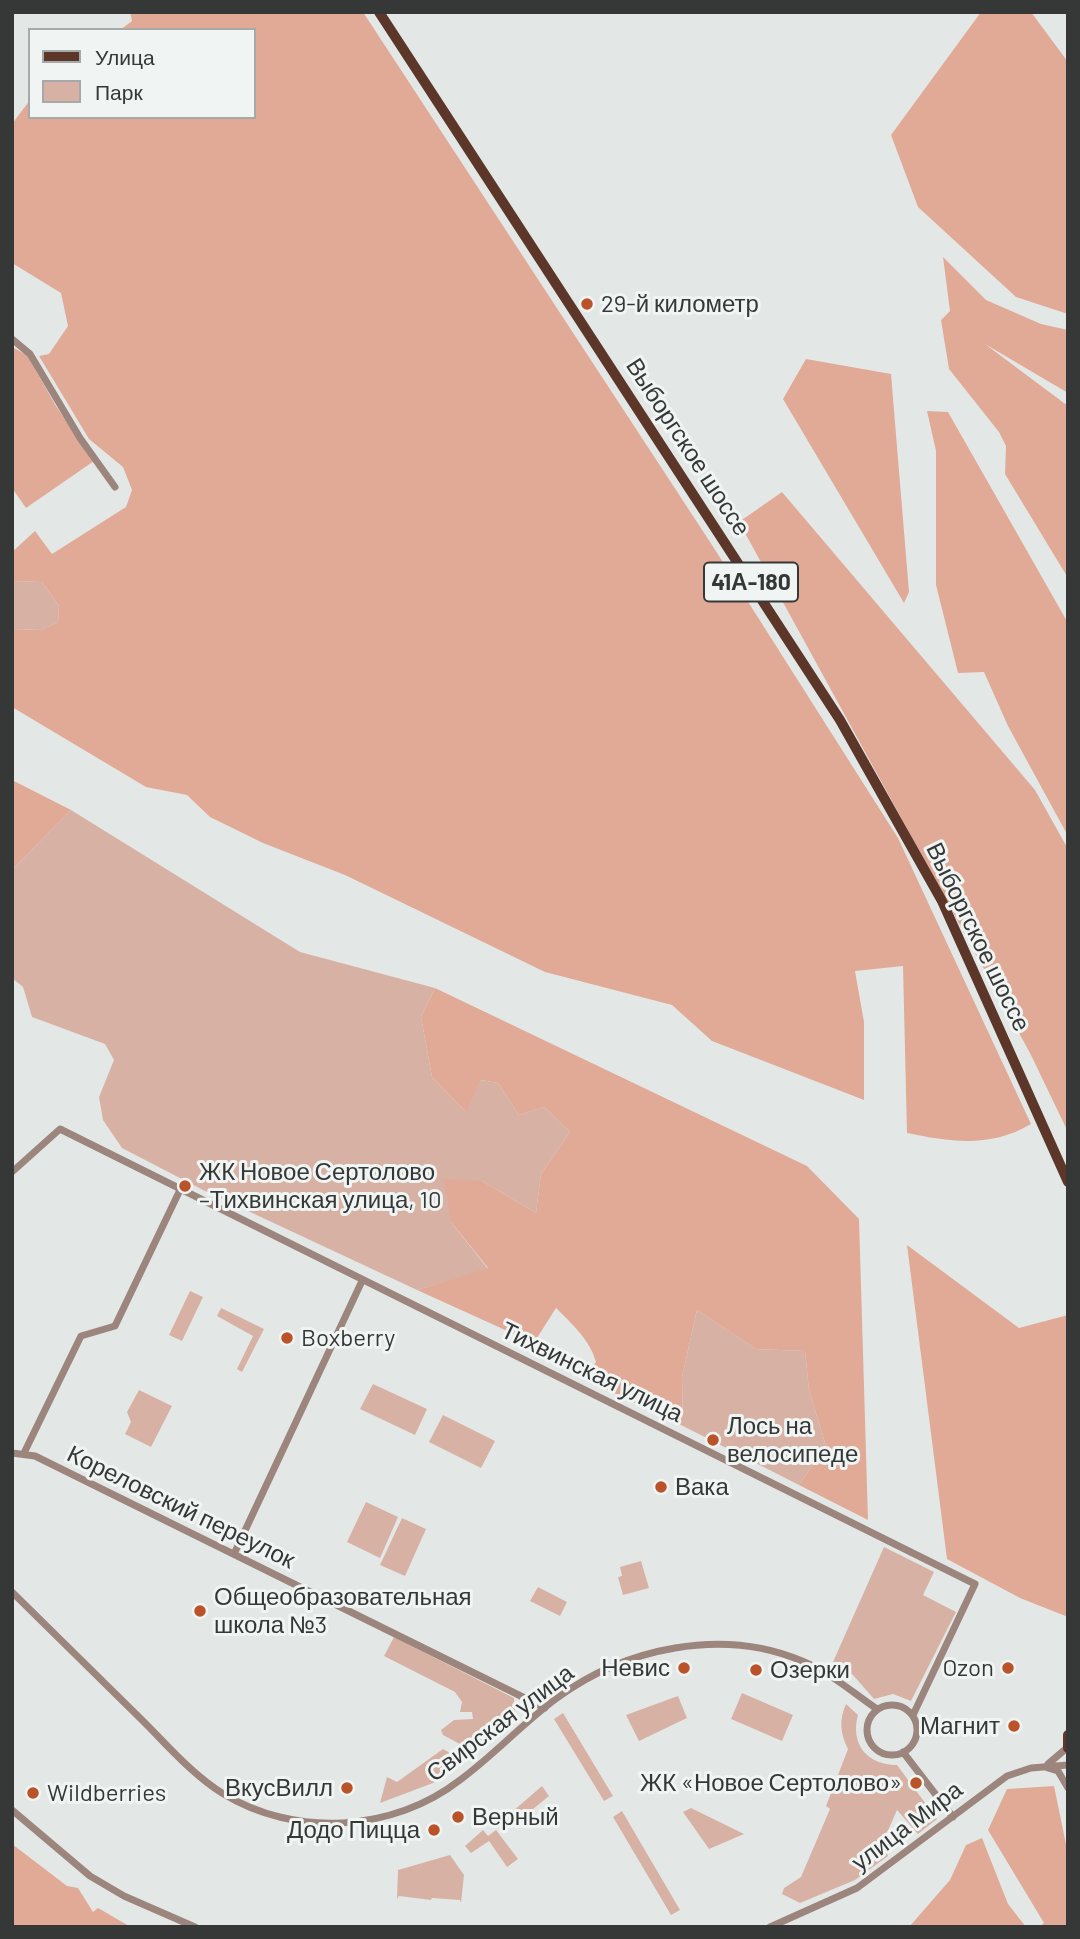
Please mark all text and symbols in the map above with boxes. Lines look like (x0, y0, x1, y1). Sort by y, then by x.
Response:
legend (28, 28, 256, 119)
text: Улица (95, 44, 155, 69)
text: Парк (95, 79, 143, 104)
place label: 29-й километр (601, 290, 759, 318)
marker: 29-й километр (579, 296, 595, 312)
street label: Выборгское шоссе (620, 353, 756, 541)
road number: 41А-180 (704, 562, 798, 602)
street label: Выборгское шоссе (920, 838, 1036, 1036)
place label: ЖК Новое Сертолово –Тихвинская улица, 10 (199, 1158, 441, 1214)
marker: ЖК Новое Сертолово –Тихвинская улица, 10 (177, 1178, 193, 1194)
street label: Тихвинская улица (496, 1316, 688, 1428)
place label: Boxberry (301, 1324, 395, 1352)
marker: Boxberry (279, 1330, 295, 1346)
place label: Лось на велосипеде (727, 1412, 858, 1468)
marker: Лось на велосипеде (705, 1432, 721, 1448)
street label: Кореловский переулок (62, 1439, 300, 1575)
place label: Вака (675, 1473, 729, 1501)
marker: Вака (653, 1479, 669, 1495)
place label: Общеобразовательная школа №3 (214, 1583, 472, 1639)
marker: Общеобразовательная школа №3 (192, 1603, 208, 1619)
place label: Невис (601, 1654, 670, 1682)
place label: Ozon (942, 1654, 994, 1682)
place label: Озерки (770, 1656, 850, 1684)
street label: Свирская улица (421, 1658, 579, 1788)
marker: Невис (676, 1660, 692, 1676)
marker: Ozon (1000, 1660, 1016, 1676)
marker: Озерки (748, 1662, 764, 1678)
place label: Магнит (920, 1712, 1000, 1740)
marker: Магнит (1006, 1718, 1022, 1734)
place label: ЖК «Новое Сертолово» (640, 1769, 902, 1797)
place label: ВкусВилл (225, 1774, 333, 1802)
street label: улица Мира (846, 1775, 968, 1877)
marker: ЖК «Новое Сертолово» (908, 1775, 924, 1791)
place label: Wildberries (47, 1779, 166, 1807)
marker: ВкусВилл (339, 1780, 355, 1796)
marker: Wildberries (25, 1785, 41, 1801)
place label: Верный (472, 1803, 559, 1831)
marker: Верный (450, 1809, 466, 1825)
place label: Додо Пицца (287, 1816, 420, 1844)
marker: Додо Пицца (426, 1822, 442, 1838)

